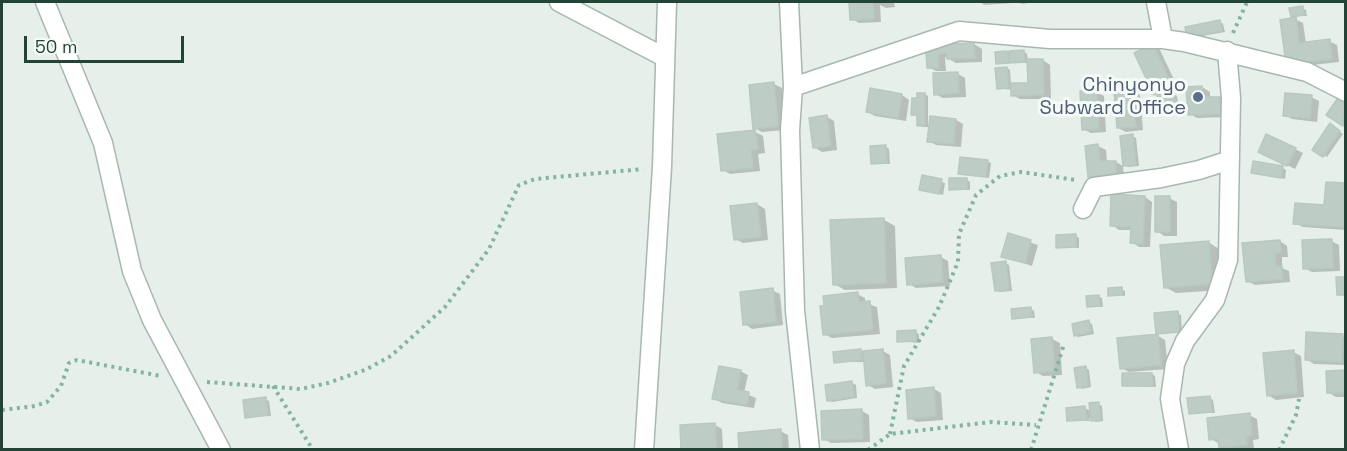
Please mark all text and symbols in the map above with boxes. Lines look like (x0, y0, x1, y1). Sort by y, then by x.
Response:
scale bar (27, 24, 188, 62)
text: 50 m (35, 35, 77, 58)
place label: Chinyonyo Subward Office (1039, 74, 1186, 121)
marker: Chinyonyo Subward Office (1191, 90, 1205, 104)

